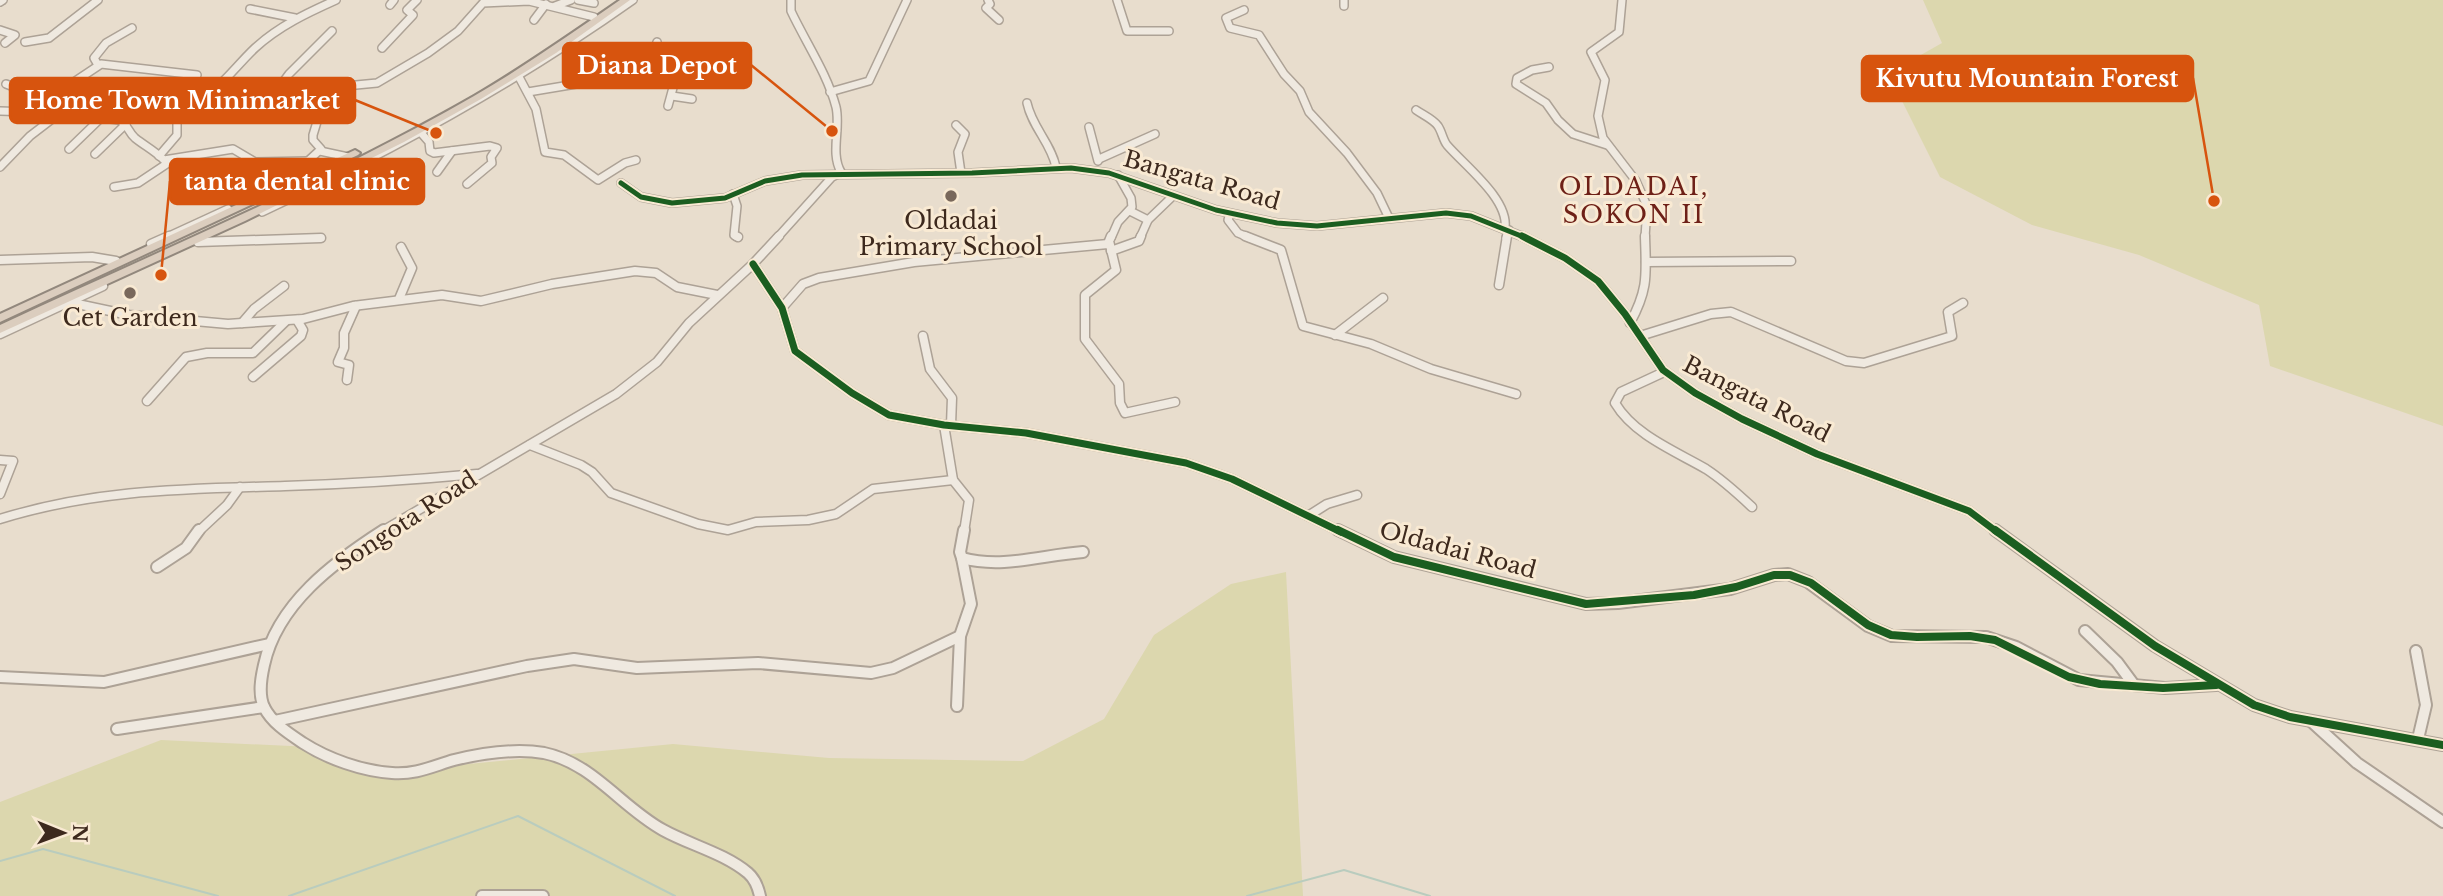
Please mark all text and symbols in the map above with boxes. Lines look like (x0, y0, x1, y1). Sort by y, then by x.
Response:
callout: Diana Depot (563, 43, 751, 88)
text: Diana Depot (577, 51, 738, 80)
callout: Kivutu Mountain Forest (1862, 56, 2193, 101)
text: Kivutu Mountain Forest (1875, 64, 2179, 93)
callout: Home Town Minimarket (10, 78, 355, 123)
text: Home Town Minimarket (24, 86, 341, 115)
street label: Bangata Road (1120, 144, 1284, 216)
callout: tanta dental clinic (170, 159, 424, 204)
text: tanta dental clinic (184, 167, 410, 196)
district label: OLDADAI, SOKON II (1559, 172, 1709, 229)
marker: Oldadai Primary School (943, 188, 959, 204)
place label: Oldadai Primary School (859, 207, 1043, 261)
marker: Cet Garden (122, 285, 138, 301)
place label: Cet Garden (63, 304, 198, 332)
street label: Bangata Road (1679, 350, 1835, 448)
street label: Songota Road (330, 465, 482, 577)
street label: Oldadai Road (1377, 516, 1539, 584)
north arrow (28, 798, 98, 868)
text: N (68, 824, 91, 843)

